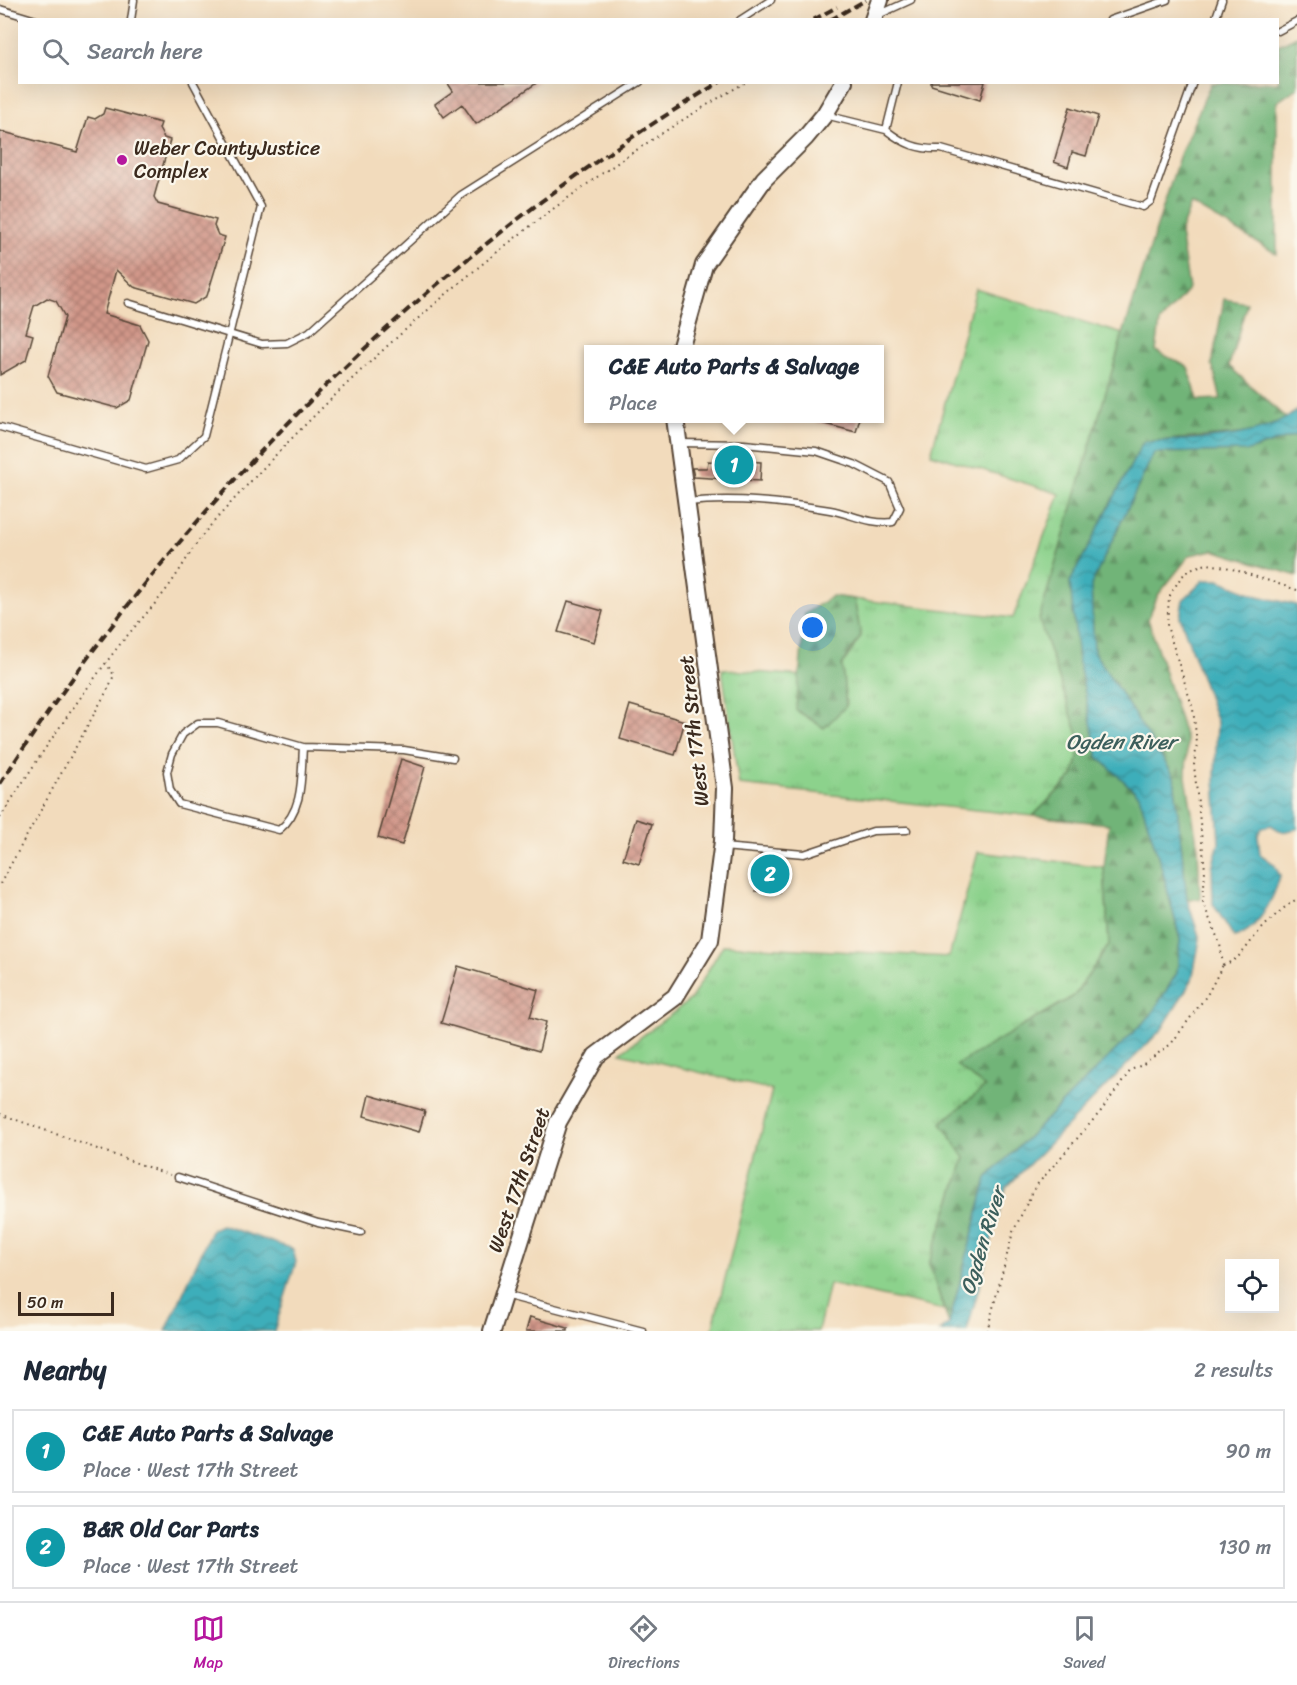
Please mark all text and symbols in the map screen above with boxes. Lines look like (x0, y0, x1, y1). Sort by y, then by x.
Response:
search box (18, 18, 1279, 84)
text: Search here (87, 32, 203, 71)
icon: search (39, 35, 72, 68)
place label: Weber CountyJustice Complex (134, 131, 320, 189)
marker: Weber CountyJustice Complex (115, 153, 129, 167)
popup (584, 345, 884, 423)
text: C&E Auto Parts & Salvage (609, 347, 859, 386)
text: Place (609, 386, 657, 421)
pin: 1 (714, 442, 754, 488)
your location (798, 613, 827, 642)
street label: West 17th Street (669, 654, 719, 808)
water label: Ogden River (1066, 723, 1180, 761)
pin: 2 (750, 852, 790, 896)
street label: West 17th Street (478, 1102, 560, 1257)
water label: Ogden River (949, 1179, 1019, 1299)
map controls (1225, 1259, 1279, 1313)
button: locate (1225, 1259, 1279, 1313)
text: 50 m (27, 1288, 63, 1317)
scale bar (18, 1289, 114, 1316)
text: Nearby (24, 1347, 106, 1393)
text: 2 results (1194, 1353, 1273, 1388)
text: C&E Auto Parts & Salvage (83, 1414, 333, 1453)
text: 1 (41, 1434, 50, 1469)
text: 90 m (1226, 1434, 1271, 1469)
text: Place · West 17th Street (83, 1453, 298, 1488)
text: B&R Old Car Parts (83, 1510, 259, 1549)
text: 2 (40, 1530, 51, 1565)
text: 130 m (1218, 1530, 1271, 1565)
text: Place · West 17th Street (83, 1549, 298, 1584)
tab: Map (192, 1612, 225, 1677)
tab: Directions (608, 1612, 680, 1677)
tab: Saved (1063, 1612, 1105, 1677)

